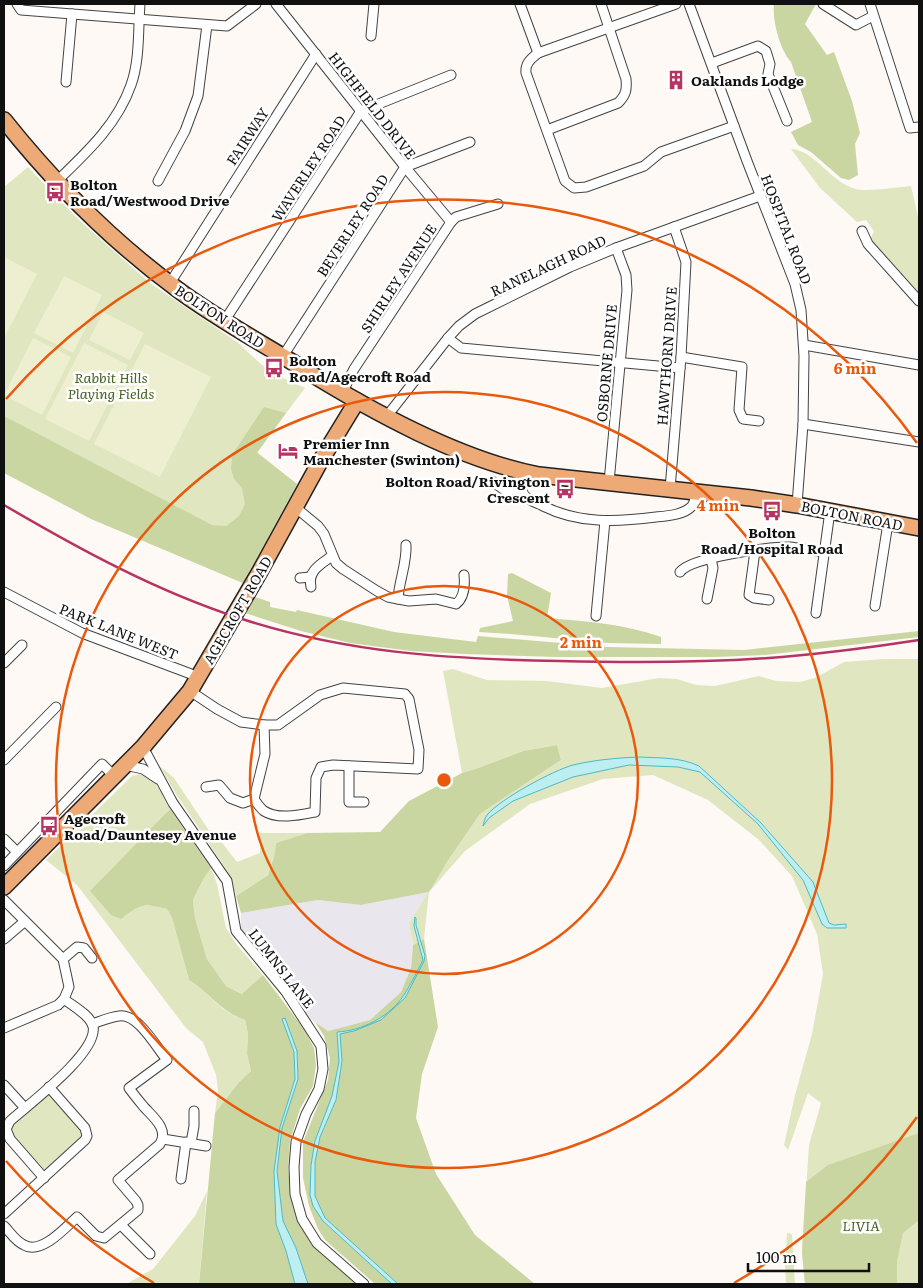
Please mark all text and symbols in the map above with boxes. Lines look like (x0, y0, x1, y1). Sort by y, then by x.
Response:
street label: HIGHFIELD DRIVE (325, 47, 421, 163)
building icon: Oaklands Lodge (665, 69, 687, 91)
place label: Oaklands Lodge (691, 70, 804, 90)
street label: FAIRWAY (221, 103, 273, 169)
street label: WAVERLEY ROAD (266, 111, 350, 225)
street label: BEVERLEY ROAD (311, 170, 393, 280)
street label: HOSPITAL ROAD (757, 171, 817, 287)
place label: Bolton Road/Westwood Drive (70, 174, 229, 210)
bus stop icon: Bolton Road/Westwood Drive (44, 181, 66, 203)
street label: SHIRLEY AVENUE (355, 220, 441, 336)
street label: RANELAGH ROAD (487, 229, 609, 301)
street label: BOLTON ROAD (171, 280, 269, 353)
street label: HAWTHORN DRIVE (651, 286, 681, 426)
street label: OSBORNE DRIVE (591, 303, 621, 423)
place label: Bolton Road/Agecroft Road (289, 350, 431, 386)
text: 6 min (834, 356, 877, 379)
bus stop icon: Bolton Road/Agecroft Road (263, 357, 285, 379)
park label: Rabbit Hills Playing Fields (68, 367, 154, 403)
place label: Premier Inn Manchester (Swinton) (303, 433, 460, 469)
hotel icon: Premier Inn Manchester (Swinton) (277, 440, 299, 462)
place label: Bolton Road/Rivington Crescent (385, 471, 551, 507)
bus stop icon: Bolton Road/Rivington Crescent (554, 478, 576, 500)
text: 4 min (697, 493, 740, 516)
street label: BOLTON ROAD (800, 495, 905, 535)
bus stop icon: Bolton Road/Hospital Road (761, 500, 783, 522)
place label: Bolton Road/Hospital Road (701, 522, 843, 558)
street label: AGECROFT ROAD (198, 552, 276, 668)
street label: PARK LANE WEST (57, 598, 181, 664)
text: 2 min (560, 630, 603, 653)
centre of rings (435, 771, 453, 789)
place label: Agecroft Road/Dauntesey Avenue (64, 808, 237, 844)
bus stop icon: Agecroft Road/Dauntesey Avenue (38, 815, 60, 837)
street label: LUMNS LANE (245, 924, 320, 1012)
park label: LIVIA (842, 1215, 880, 1235)
scale bar (748, 1240, 869, 1272)
text: 100 m (756, 1245, 797, 1268)

